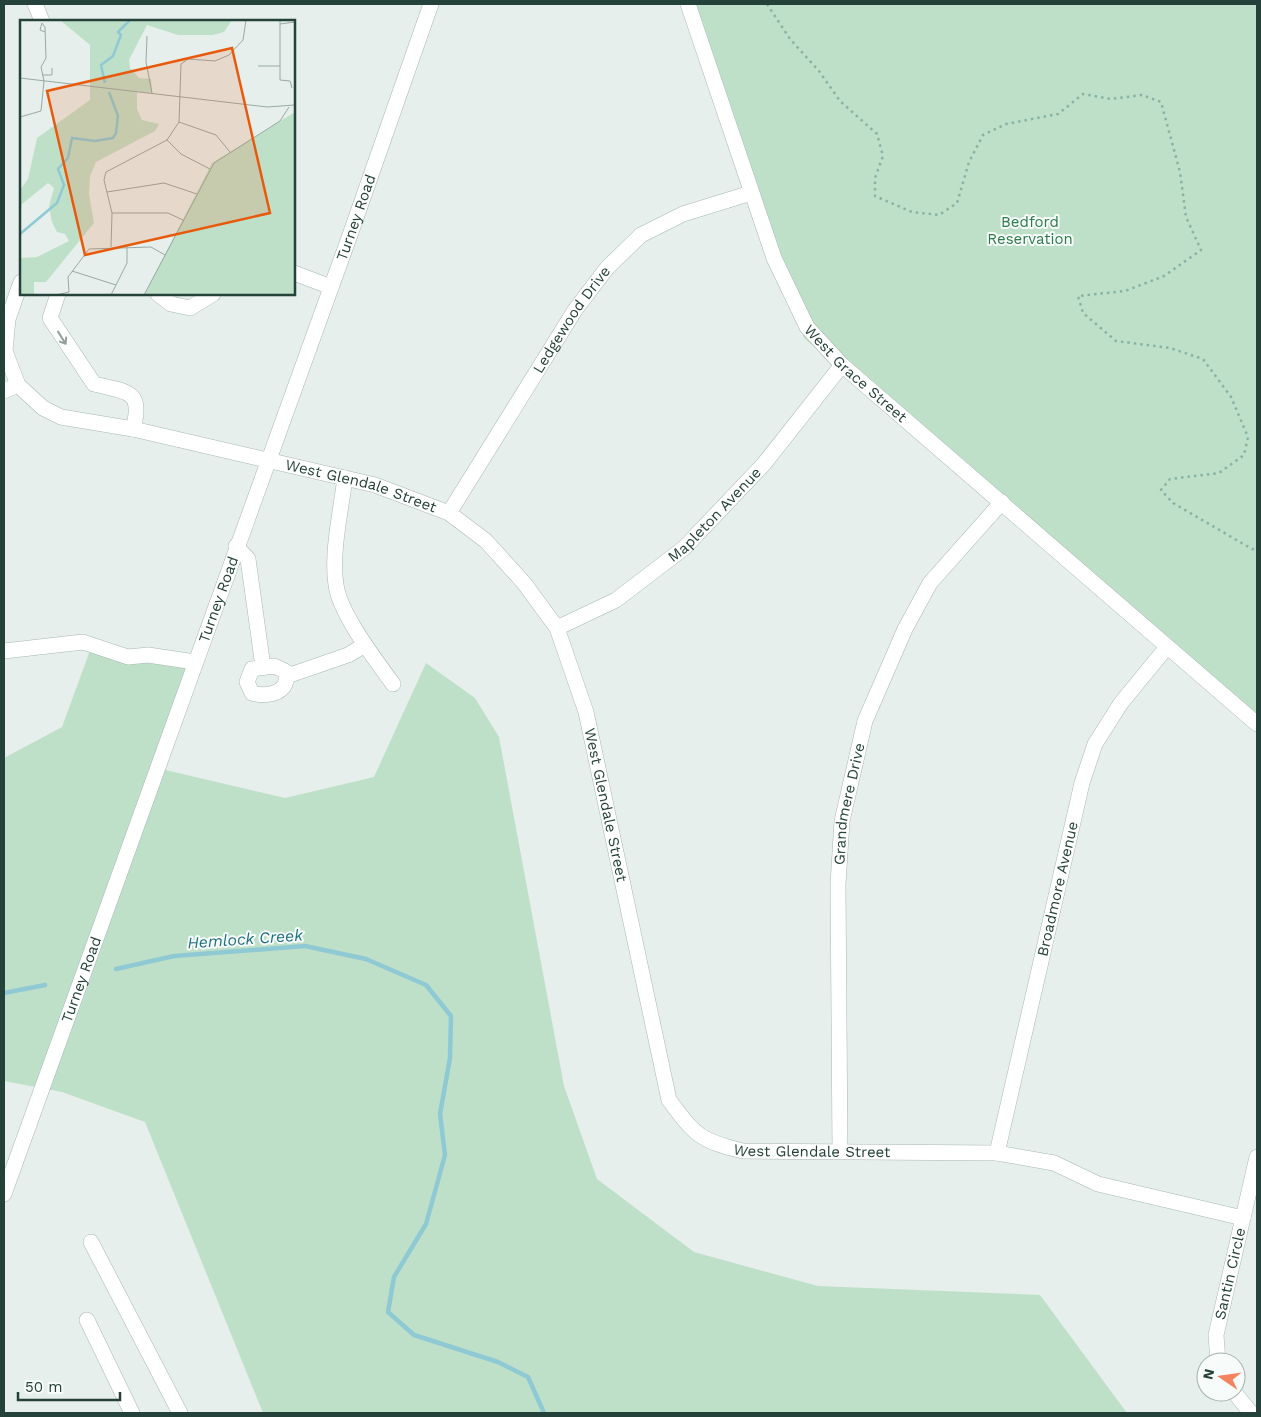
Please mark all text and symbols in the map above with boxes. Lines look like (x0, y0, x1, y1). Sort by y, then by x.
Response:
inset map (20, 20, 295, 295)
street label: Turney Road (332, 172, 380, 263)
park label: Bedford Reservation (987, 213, 1073, 248)
street label: Ledgewood Drive (529, 263, 614, 376)
street label: West Grace Street (800, 321, 911, 427)
one-way arrow (58, 330, 68, 344)
street label: West Glendale Street (284, 456, 440, 517)
street label: Mapleton Avenue (664, 464, 765, 566)
street label: Turney Road (195, 554, 242, 645)
street label: West Glendale Street (581, 726, 631, 884)
street label: Grandmere Drive (830, 741, 869, 866)
street label: Broadmore Avenue (1033, 820, 1082, 958)
water label: Hemlock Creek (187, 925, 305, 953)
street label: Turney Road (58, 934, 105, 1025)
street label: West Glendale Street (732, 1140, 891, 1161)
street label: Santin Circle (1211, 1226, 1249, 1321)
north arrow (1196, 1352, 1246, 1402)
text: N (1199, 1367, 1217, 1381)
scale bar (18, 1370, 120, 1402)
text: 50 m (25, 1378, 62, 1396)

